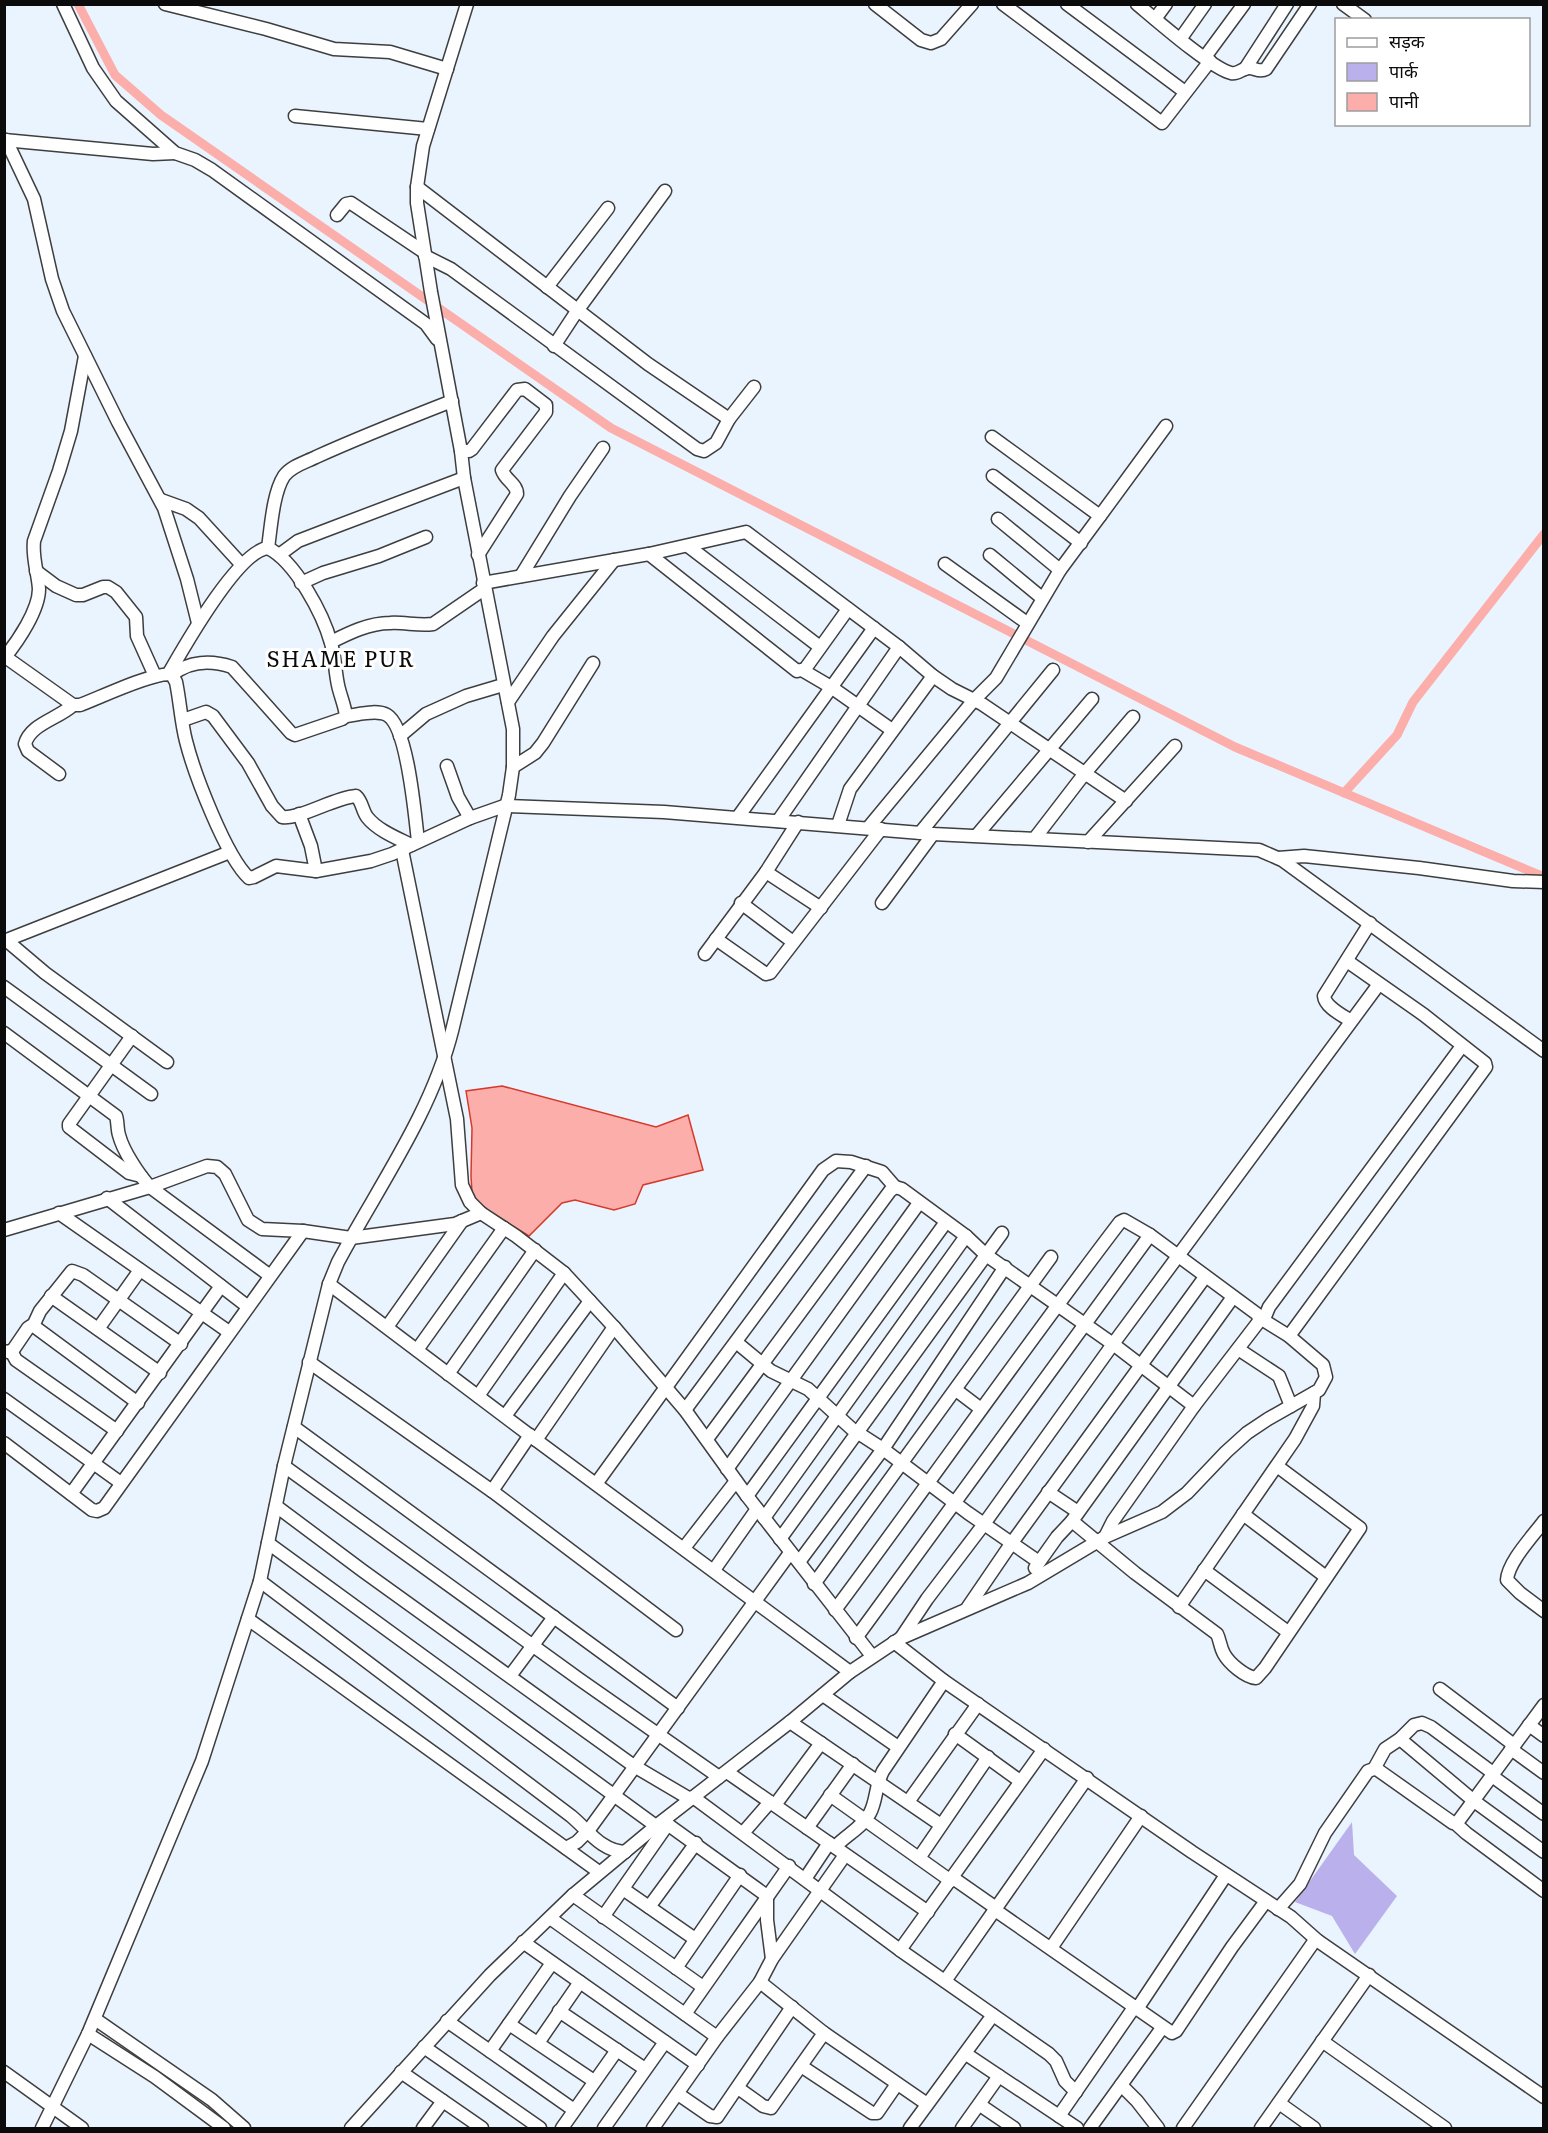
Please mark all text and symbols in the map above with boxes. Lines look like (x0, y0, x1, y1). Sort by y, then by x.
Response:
legend (1335, 18, 1530, 126)
text: सड़क (1389, 27, 1426, 54)
text: पार्क (1389, 57, 1419, 84)
text: पानी (1389, 87, 1419, 114)
district label: SHAME PUR (267, 641, 415, 674)

